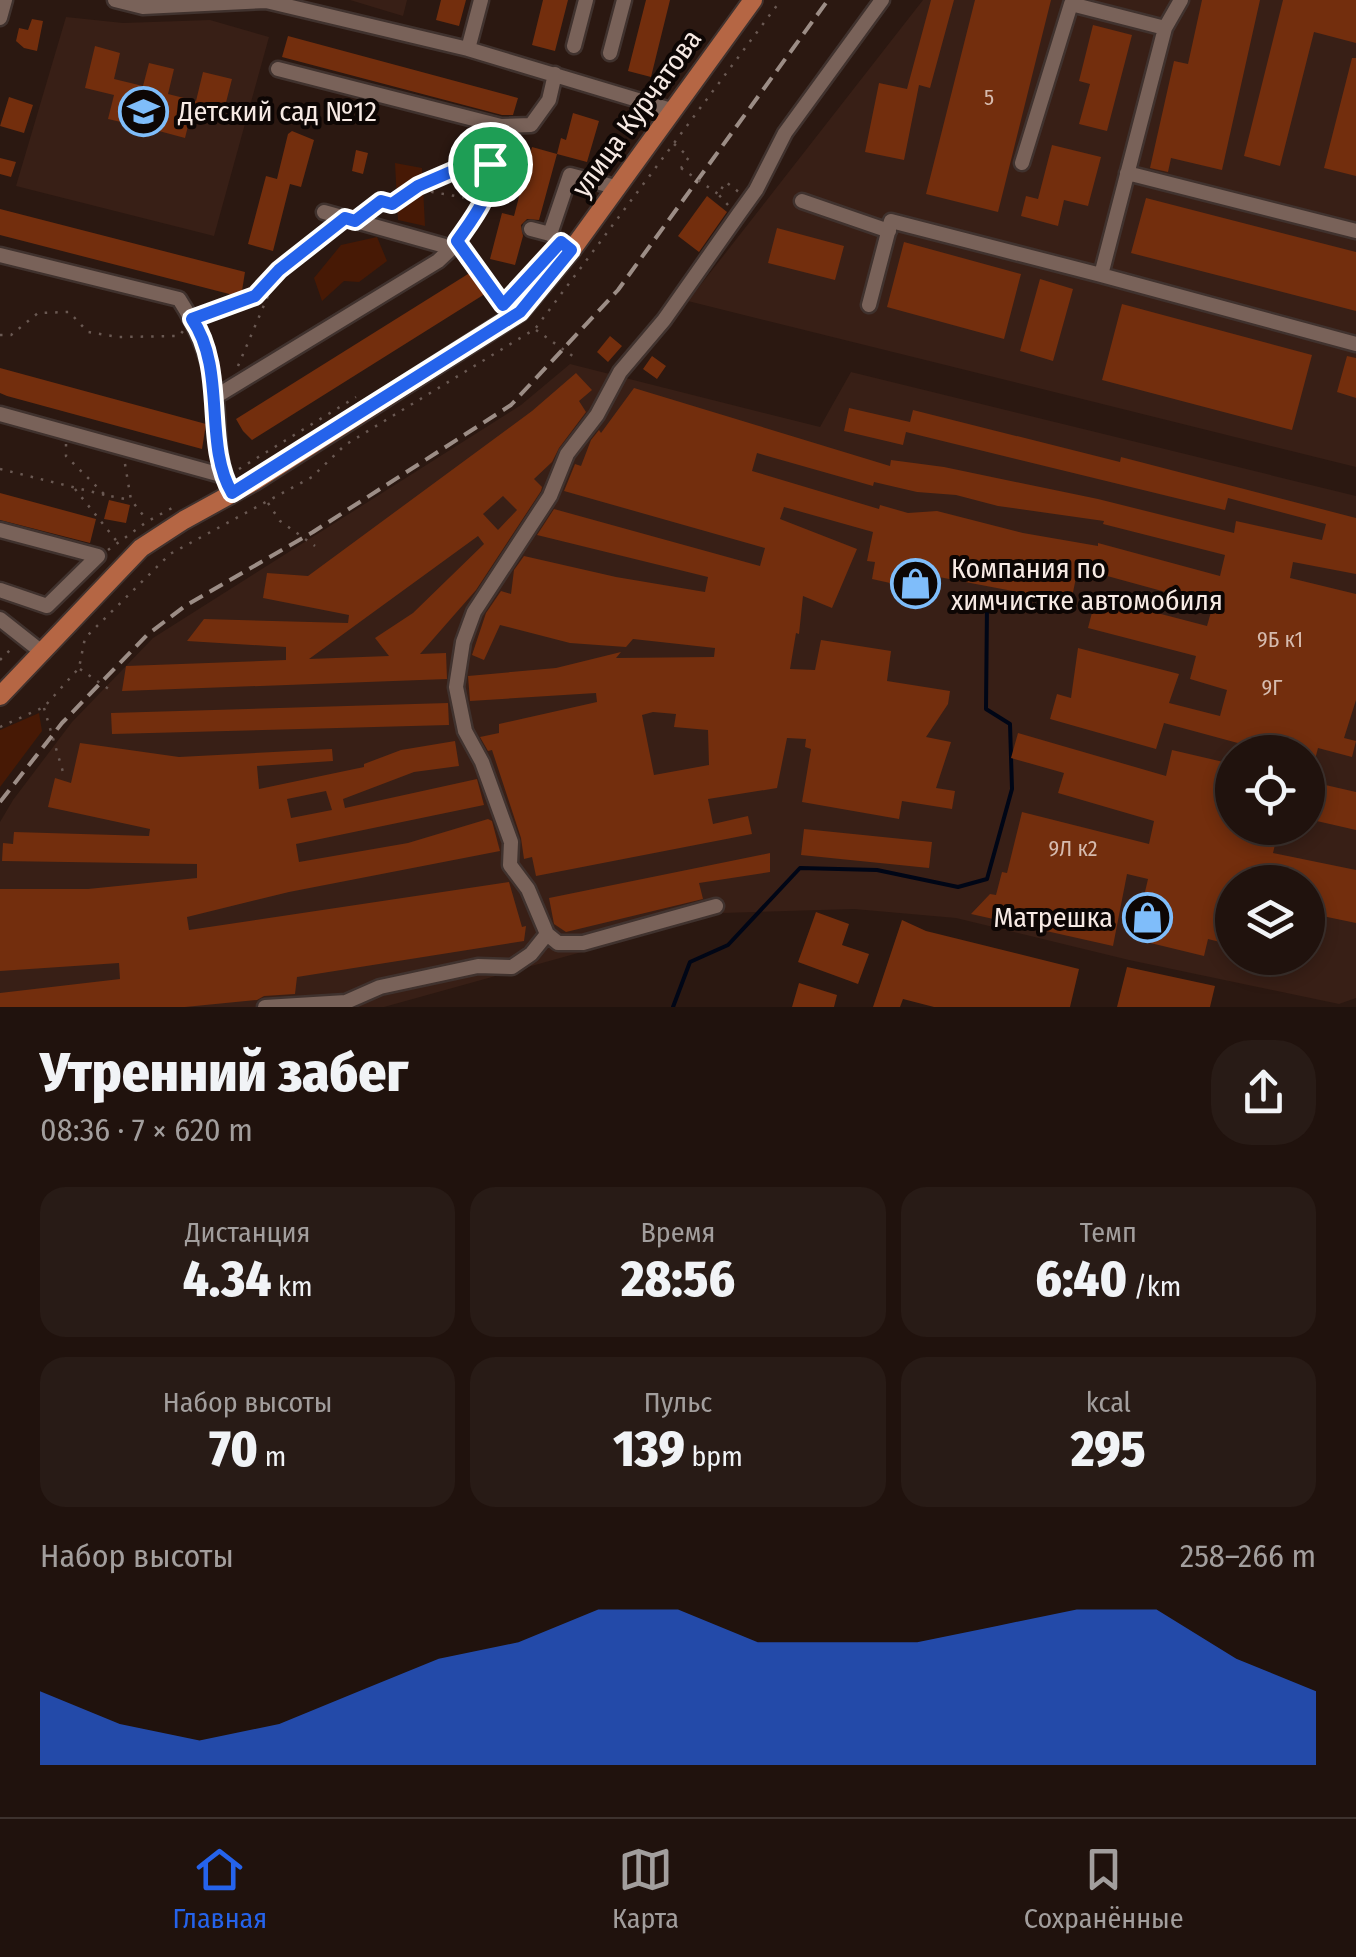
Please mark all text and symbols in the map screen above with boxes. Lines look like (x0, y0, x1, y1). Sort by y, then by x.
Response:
street label: улица Курчатова (565, 23, 708, 203)
house number: 5 (984, 84, 994, 111)
school or university icon: Детский сад №12 (117, 85, 169, 137)
place label: Детский сад №12 (177, 95, 377, 128)
pin (448, 122, 533, 207)
icon: arrive (463, 137, 518, 192)
place label: Компания по химчистке автомобиля (951, 552, 1223, 617)
shop icon: Компания по химчистке автомобиля (890, 558, 942, 610)
house number: 9Б к1 (1257, 626, 1303, 653)
house number: 9Г (1262, 674, 1282, 701)
map controls (1215, 735, 1325, 975)
button: locate (1215, 735, 1325, 845)
house number: 9Л к2 (1049, 835, 1097, 862)
button: layers (1215, 865, 1325, 975)
shop icon: Матрешка (1122, 891, 1174, 943)
place label: Матрешка (993, 901, 1113, 934)
text: Утренний забег (40, 1040, 408, 1106)
button: share (1211, 1040, 1316, 1145)
text: 08:36 · 7 × 620 m (40, 1111, 253, 1149)
text: Дистанция (185, 1216, 310, 1249)
text: Время (641, 1216, 715, 1249)
text: Темп (1080, 1216, 1137, 1249)
text: 4.34 (183, 1249, 271, 1309)
text: 28:56 (621, 1249, 735, 1309)
text: 6:40 (1035, 1249, 1127, 1309)
text: km (271, 1270, 313, 1303)
text: /km (1127, 1270, 1181, 1303)
text: Набор высоты (163, 1386, 332, 1419)
text: Пульс (644, 1386, 712, 1419)
text: kcal (1086, 1386, 1131, 1419)
text: 70 (209, 1419, 258, 1479)
text: 139 (613, 1419, 685, 1479)
text: 295 (1071, 1419, 1146, 1479)
text: m (258, 1440, 286, 1473)
text: bpm (685, 1440, 743, 1473)
text: Набор высоты (40, 1537, 234, 1575)
text: 258–266 m (1180, 1537, 1316, 1575)
tab: Главная (172, 1842, 267, 1935)
tab: Карта (612, 1842, 679, 1935)
tab: Сохранённые (1024, 1842, 1184, 1935)

